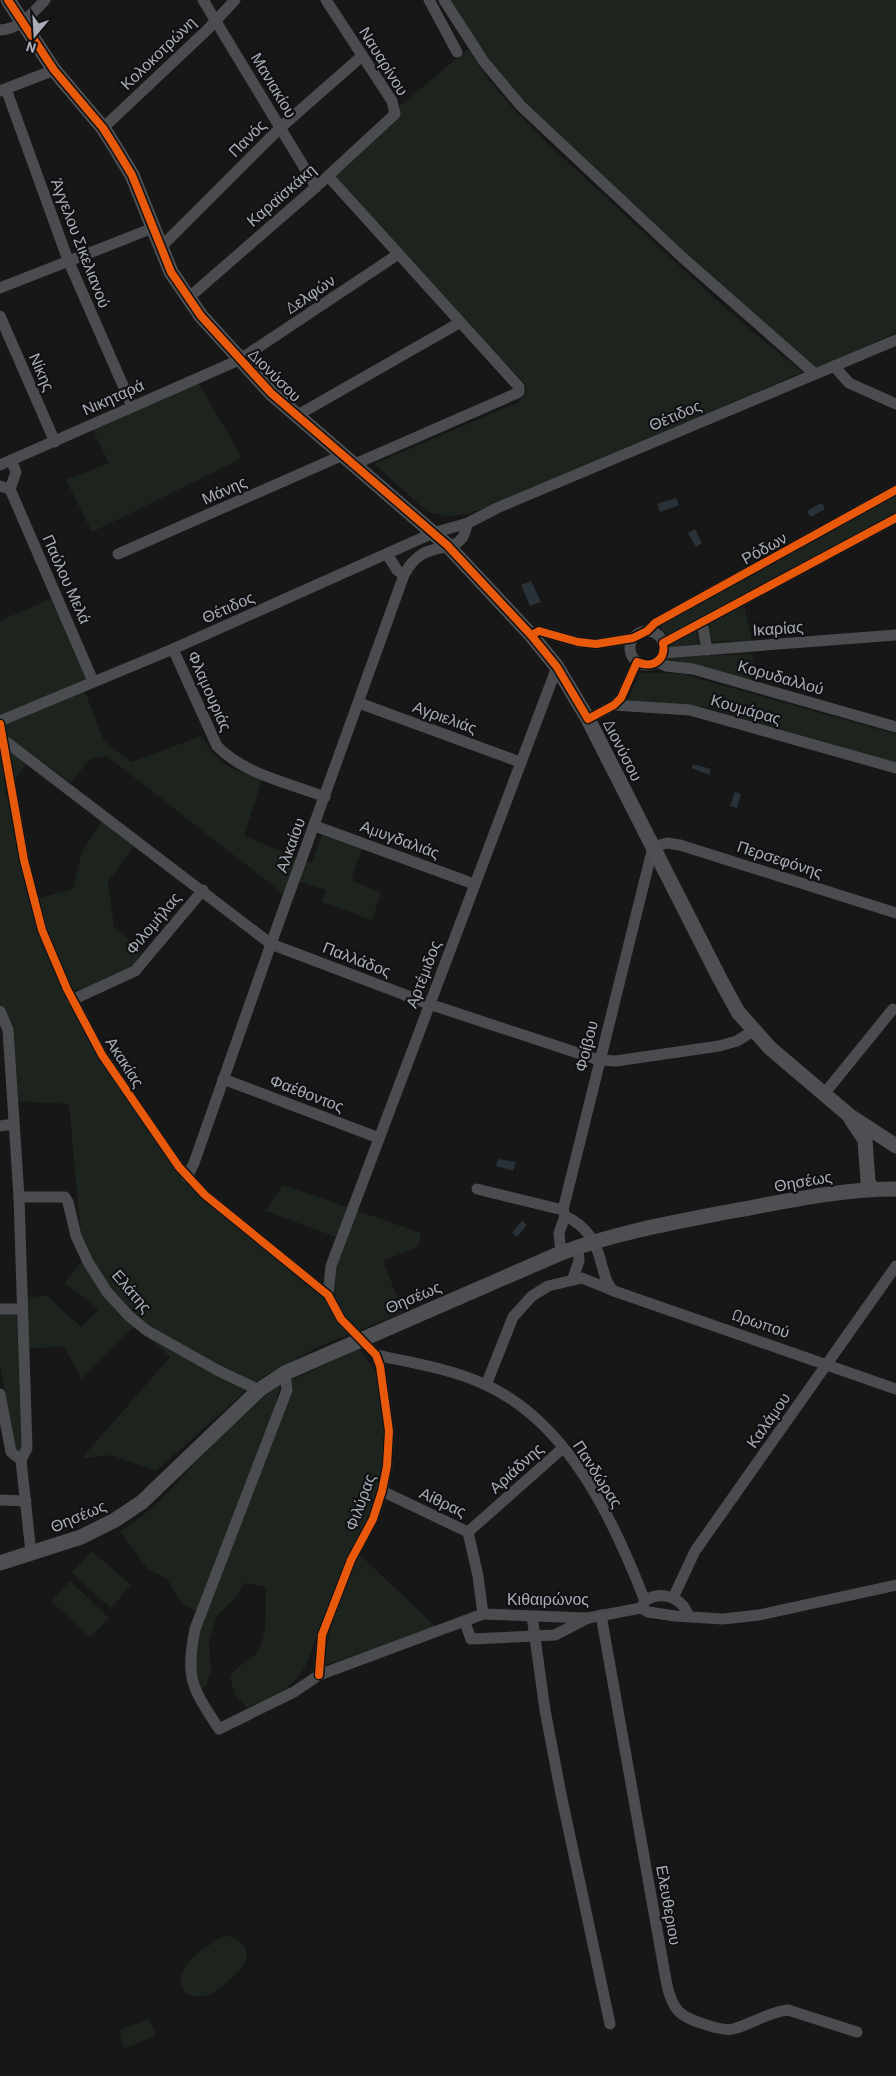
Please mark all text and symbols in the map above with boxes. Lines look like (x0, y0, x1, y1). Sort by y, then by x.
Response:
north arrow (10, 10, 60, 60)
street label: Κολοκοτρώνη (116, 12, 199, 93)
street label: Ναυαρίνου (356, 23, 413, 98)
text: N (24, 38, 38, 57)
street label: Μανιακίου (248, 49, 301, 121)
street label: Πανός (224, 115, 270, 160)
street label: Καραϊσκάκη (242, 159, 319, 230)
street label: Άγγελου Σικελιανού (48, 175, 115, 310)
street label: Δελφών (281, 270, 338, 317)
street label: Διονύσου (245, 344, 306, 405)
street label: Νίκης (26, 350, 59, 394)
street label: Νικηταρά (79, 375, 147, 419)
street label: Θέτιδος (646, 395, 704, 434)
street label: Μάνης (198, 471, 249, 508)
street label: Ρόδων (738, 527, 790, 568)
street label: Παύλου Μελά (39, 531, 96, 626)
street label: Θέτιδος (199, 587, 257, 626)
street label: Ικαρίας (752, 616, 804, 639)
street label: Φλαμουριάς (184, 648, 237, 734)
street label: Κορυδαλλού (736, 655, 826, 698)
street label: Κουμάρας (709, 689, 784, 728)
street label: Αγριελιάς (411, 696, 480, 737)
street label: Διονύσου (600, 716, 647, 784)
street label: Αλκαίου (271, 815, 308, 875)
street label: Αμυγδαλιάς (358, 815, 443, 862)
street label: Περσεφόνης (735, 836, 826, 881)
street label: Φιλομήλας (121, 888, 184, 958)
street label: Παλλάδος (320, 937, 394, 980)
street label: Αρτέμιδος (401, 937, 444, 1010)
street label: Φοίβου (570, 1018, 601, 1073)
street label: Ακακίας (102, 1033, 149, 1091)
street label: Φαέθοντος (268, 1070, 347, 1115)
street label: Θησέως (772, 1166, 834, 1195)
street label: Ελάτης (109, 1265, 156, 1316)
street label: Θησέως (382, 1276, 444, 1317)
street label: Ωρωπού (730, 1304, 793, 1341)
street label: Καλάμου (742, 1388, 793, 1451)
street label: Πανδώρας (570, 1437, 627, 1511)
street label: Αριάδνης (485, 1438, 547, 1497)
street label: Φιλύρας (341, 1471, 379, 1533)
street label: Αίθρας (417, 1483, 470, 1521)
street label: Θησέως (47, 1495, 109, 1536)
street label: Κιθαιρώνος (507, 1589, 589, 1608)
street label: Ελευθεριου (653, 1863, 686, 1946)

